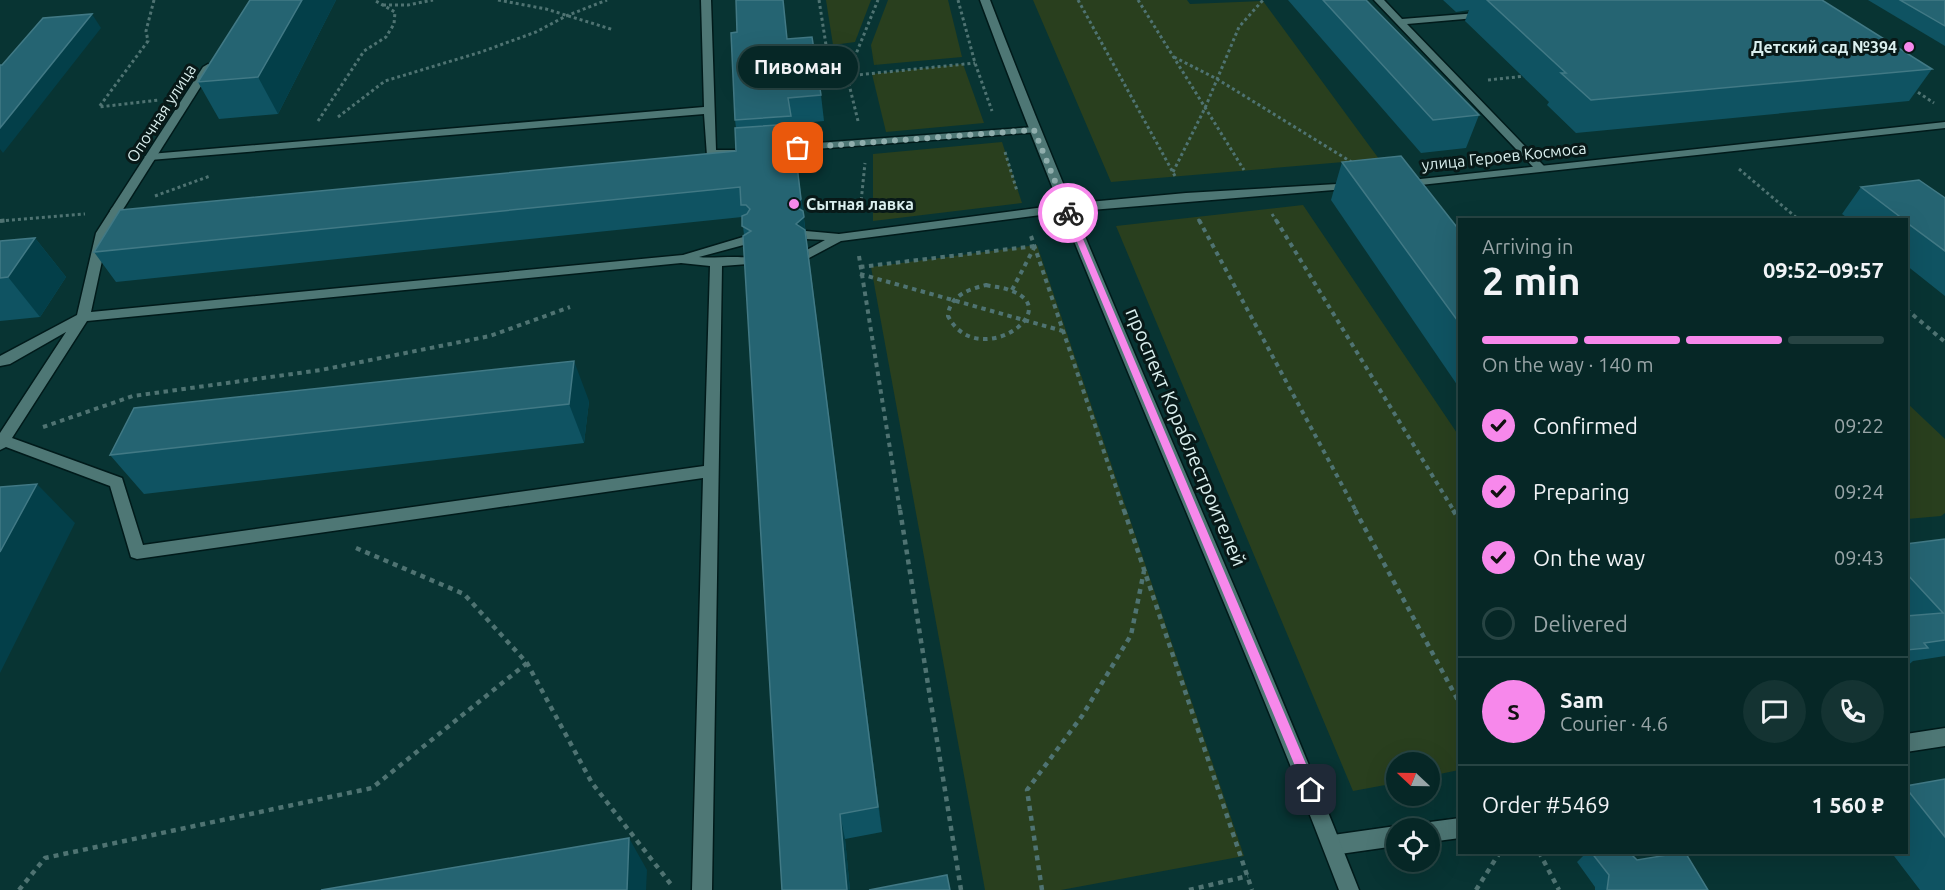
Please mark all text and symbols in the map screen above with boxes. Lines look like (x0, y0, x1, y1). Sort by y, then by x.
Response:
place label: Детский сад №394 (1751, 38, 1897, 56)
marker: Детский сад №394 (1902, 40, 1916, 54)
callout: Пивоман (738, 46, 858, 88)
text: Пивоман (754, 55, 842, 78)
street label: Опочная улица (123, 61, 199, 165)
pin (772, 122, 823, 173)
icon: bag (781, 131, 814, 164)
street label: улица Героев Космоса (1421, 138, 1587, 174)
courier (1038, 183, 1098, 243)
place label: Сытная лавка (806, 195, 914, 213)
marker: Сытная лавка (787, 197, 801, 211)
icon: bike (1052, 197, 1085, 230)
text: Arriving in (1482, 235, 1573, 258)
text: 09:52–09:57 (1763, 257, 1884, 282)
text: 2 min (1482, 259, 1581, 302)
street label: проспект Кораблестроителей (1121, 304, 1252, 570)
text: On the way · 140 m (1482, 353, 1654, 376)
icon: check (1482, 409, 1515, 442)
text: Confirmed (1533, 413, 1638, 438)
text: 09:22 (1834, 414, 1884, 437)
icon: check (1482, 475, 1515, 508)
text: Preparing (1533, 479, 1630, 504)
text: 09:24 (1834, 480, 1884, 503)
icon: check (1482, 541, 1515, 574)
text: On the way (1533, 545, 1645, 570)
text: 09:43 (1834, 546, 1884, 569)
text: Delivered (1533, 611, 1628, 636)
button: chat (1743, 680, 1806, 743)
button: phone (1821, 680, 1884, 743)
text: Sam (1560, 687, 1604, 712)
text: S (1507, 699, 1520, 724)
text: Courier · 4.6 (1560, 712, 1668, 735)
north arrow (1386, 752, 1440, 806)
map controls (1386, 752, 1440, 872)
pin (1285, 764, 1336, 815)
icon: home (1294, 773, 1327, 806)
text: Order #5469 (1482, 792, 1610, 817)
text: 1 560 ₽ (1812, 792, 1884, 817)
button: locate (1386, 818, 1440, 872)

